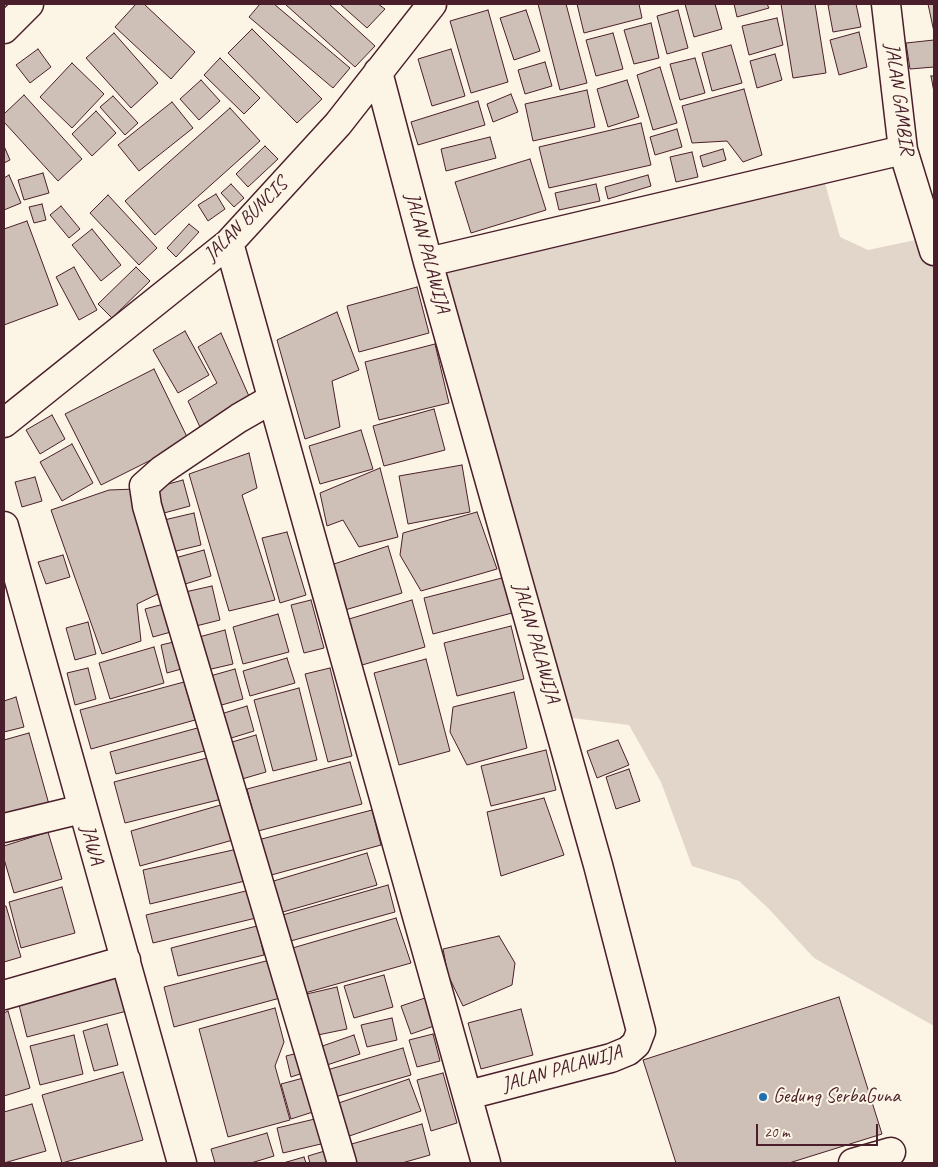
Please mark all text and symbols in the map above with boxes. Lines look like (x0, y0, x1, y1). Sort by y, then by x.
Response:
street label: JALAN GAMBIR (879, 42, 919, 156)
street label: JALAN BUNCIS (199, 173, 293, 267)
street label: JALAN PALAWIJA (399, 190, 455, 316)
street label: JALAN PALAWIJA (507, 580, 565, 706)
street label: JAWA (75, 822, 109, 868)
street label: JALAN PALAWIJA (499, 1040, 625, 1098)
place label: Gedung SerbaGuna (773, 1085, 900, 1109)
marker: Gedung SerbaGuna (757, 1091, 769, 1103)
scale bar (758, 1114, 880, 1146)
text: 20 m (764, 1123, 790, 1142)

